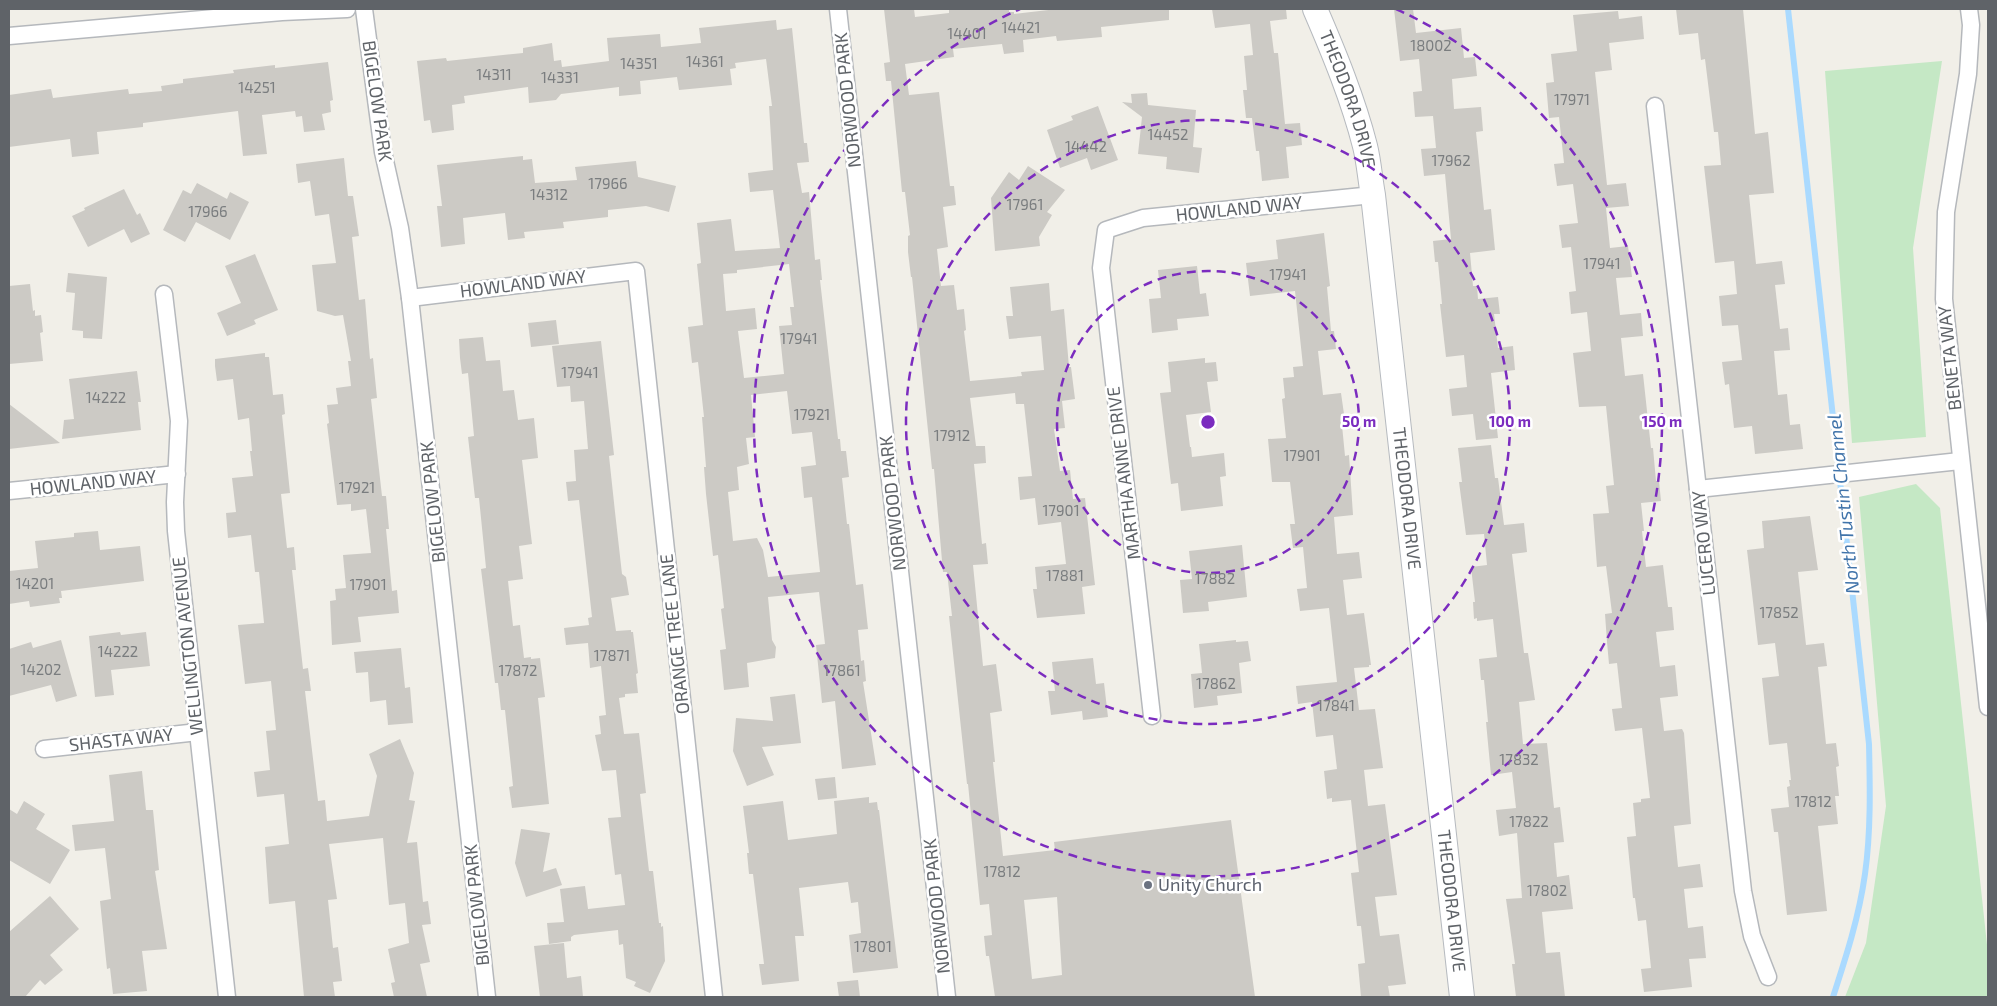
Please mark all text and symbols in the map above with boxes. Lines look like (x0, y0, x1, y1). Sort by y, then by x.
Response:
house number: 14421 (1002, 18, 1040, 36)
house number: 14401 (947, 24, 987, 42)
street label: THEODORA DRIVE (1315, 27, 1381, 169)
street label: NORWOOD PARK (829, 31, 865, 169)
house number: 18002 (1410, 36, 1452, 54)
street label: BIGELOW PARK (359, 39, 397, 163)
house number: 14361 (686, 52, 724, 70)
house number: 14351 (620, 54, 658, 72)
house number: 14311 (476, 65, 512, 83)
house number: 14331 (541, 68, 579, 86)
house number: 14251 (238, 78, 276, 96)
house number: 17971 (1554, 90, 1590, 108)
house number: 14452 (1148, 125, 1188, 143)
house number: 14442 (1065, 137, 1107, 155)
house number: 17962 (1431, 151, 1471, 169)
house number: 17966 (588, 174, 628, 192)
house number: 14312 (530, 185, 568, 203)
street label: HOWLAND WAY (1175, 190, 1304, 226)
house number: 17961 (1007, 195, 1043, 213)
house number: 17966 (188, 202, 228, 220)
house number: 17941 (1583, 254, 1621, 272)
street label: HOWLAND WAY (458, 264, 588, 302)
house number: 17941 (1269, 265, 1307, 283)
street label: BENETA WAY (1932, 304, 1965, 412)
house number: 17941 (780, 329, 818, 347)
house number: 17941 (561, 363, 599, 381)
street label: MARTHA ANNE DRIVE (1101, 385, 1145, 561)
house number: 14222 (86, 388, 126, 406)
house number: 17921 (794, 405, 830, 423)
text: 50 m (1342, 412, 1376, 430)
text: 100 m (1489, 412, 1531, 430)
text: 150 m (1642, 412, 1682, 430)
centre of rings (1199, 413, 1217, 431)
water label: North Tustin Channel (1822, 413, 1863, 595)
house number: 17912 (934, 426, 970, 444)
street label: THEODORA DRIVE (1389, 426, 1427, 571)
street label: NORWOOD PARK (874, 434, 910, 572)
street label: BIGELOW PARK (415, 440, 449, 564)
house number: 17901 (1283, 446, 1321, 464)
street label: HOWLAND WAY (29, 464, 158, 500)
house number: 17921 (339, 478, 375, 496)
street label: LUCERO WAY (1686, 489, 1719, 597)
house number: 17901 (1042, 501, 1080, 519)
street label: ORANGE TREE LANE (655, 553, 693, 715)
street label: WELLINGTON AVENUE (167, 556, 207, 736)
house number: 17881 (1046, 566, 1084, 584)
house number: 17882 (1195, 569, 1235, 587)
house number: 14201 (16, 574, 54, 592)
house number: 17901 (349, 575, 387, 593)
house number: 17852 (1759, 603, 1799, 621)
house number: 14222 (98, 642, 138, 660)
house number: 17871 (594, 646, 630, 664)
house number: 14202 (20, 660, 62, 678)
house number: 17872 (499, 661, 537, 679)
house number: 17861 (823, 661, 861, 679)
house number: 17862 (1196, 674, 1236, 692)
house number: 17841 (1317, 696, 1355, 714)
street label: SHASTA WAY (68, 723, 175, 755)
house number: 17832 (1499, 750, 1539, 768)
house number: 17812 (1794, 792, 1832, 810)
house number: 17822 (1509, 812, 1549, 830)
street label: THEODORA DRIVE (1434, 828, 1471, 973)
street label: NORWOOD PARK (918, 837, 954, 975)
street label: BIGELOW PARK (459, 843, 493, 967)
house number: 17812 (983, 862, 1021, 880)
place label: Unity Church (1158, 873, 1262, 895)
marker: Unity Church (1142, 879, 1154, 891)
house number: 17802 (1527, 881, 1567, 899)
house number: 17801 (854, 937, 892, 955)

